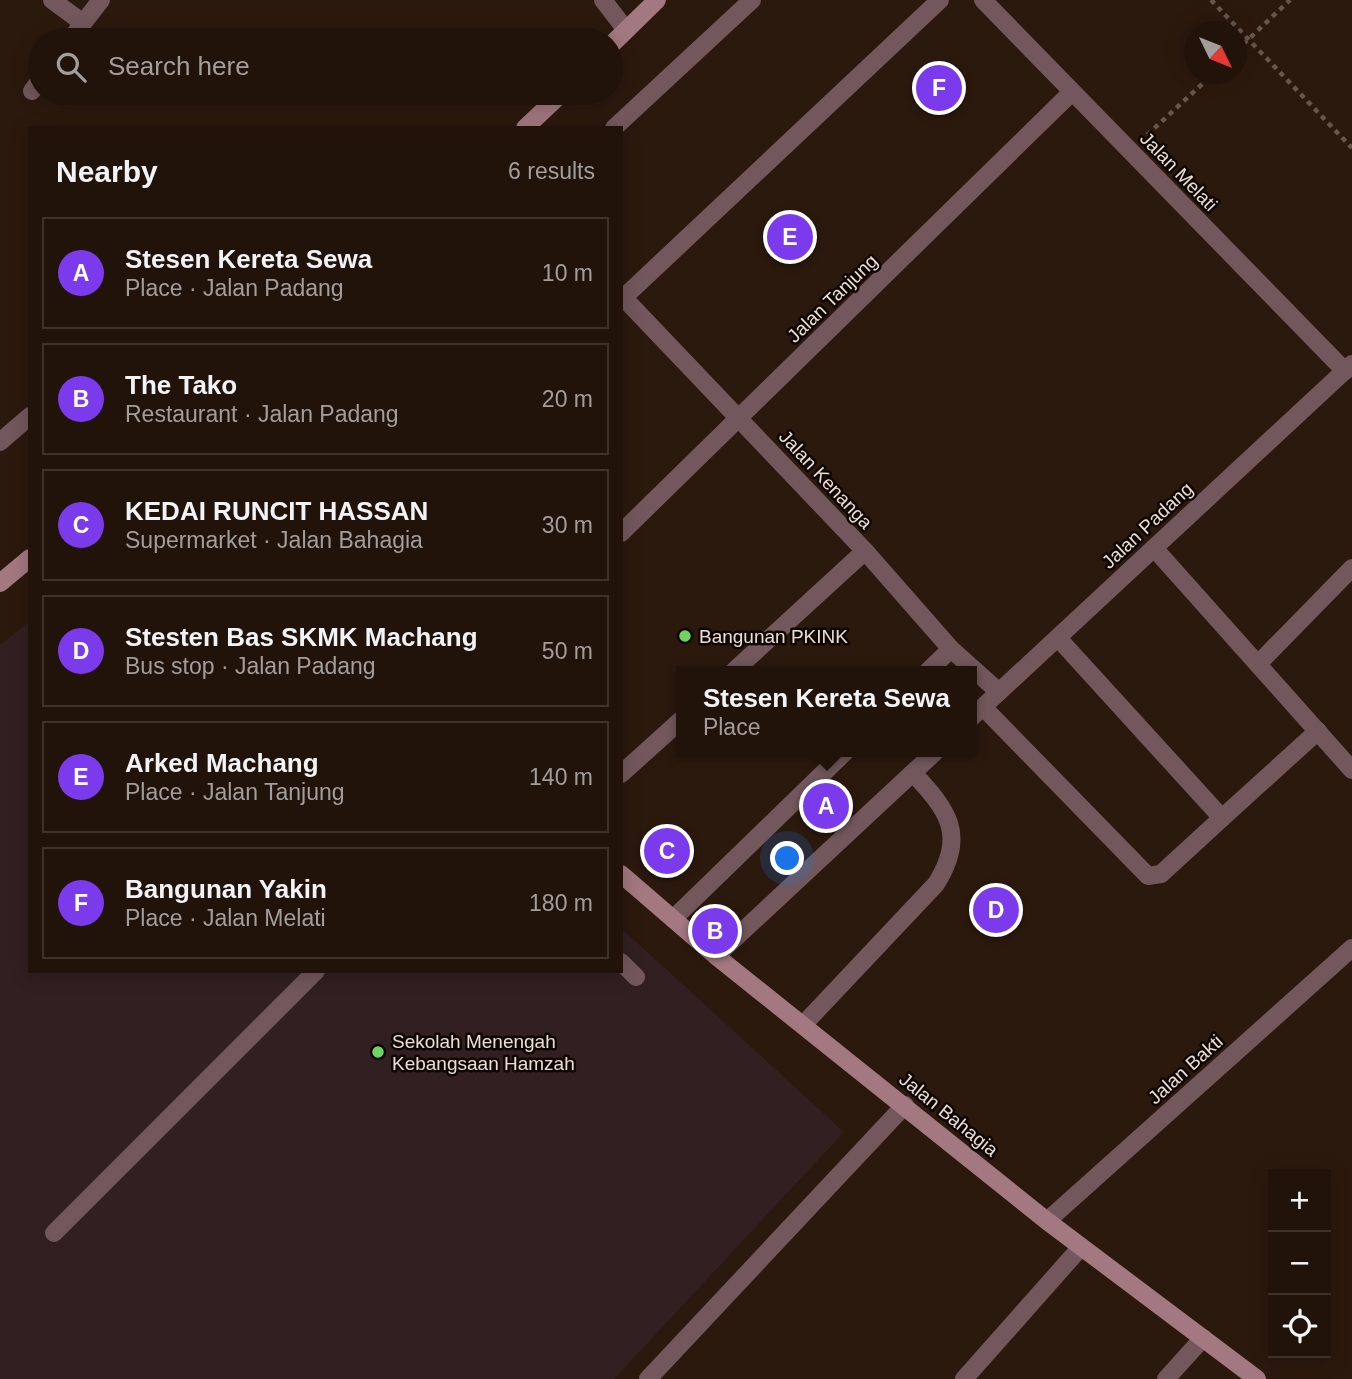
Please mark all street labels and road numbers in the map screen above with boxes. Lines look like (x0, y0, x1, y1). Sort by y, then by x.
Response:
street label: Jalan Melati (1136, 128, 1221, 215)
street label: Jalan Tanjung (783, 250, 882, 347)
street label: Jalan Kenanga (775, 426, 877, 533)
street label: Jalan Padang (1098, 478, 1197, 573)
street label: Jalan Bakti (1144, 1030, 1227, 1108)
street label: Jalan Bahagia (895, 1068, 1002, 1161)

